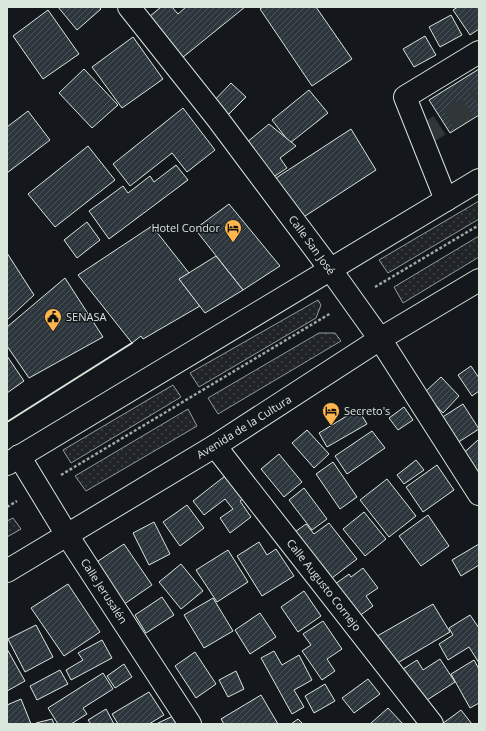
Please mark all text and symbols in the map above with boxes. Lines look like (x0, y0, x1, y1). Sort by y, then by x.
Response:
street label: Calle San José (286, 212, 339, 278)
hotel icon: Hotel Condor (223, 218, 243, 243)
place label: Hotel Condor (151, 220, 220, 235)
public building icon: SENASA (43, 307, 63, 332)
place label: SENASA (66, 309, 106, 324)
street label: Avenida de la Cultura (194, 391, 294, 462)
hotel icon: Secreto's (321, 401, 341, 426)
place label: Secreto's (344, 403, 390, 418)
street label: Calle Augusto Cornejo (284, 536, 365, 634)
street label: Calle Jerusalén (78, 555, 131, 626)

